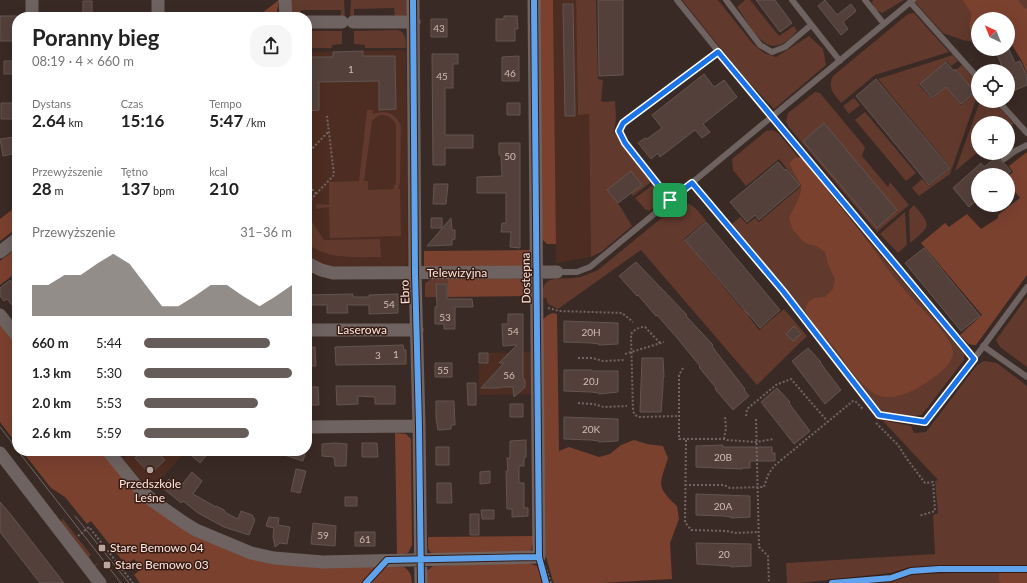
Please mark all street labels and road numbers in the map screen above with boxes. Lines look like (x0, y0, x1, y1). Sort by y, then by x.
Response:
street label: Dostępna (518, 252, 533, 304)
street label: Telewizyjna (427, 265, 487, 280)
street label: Ebro (397, 279, 412, 305)
street label: Laserowa (337, 322, 387, 337)

